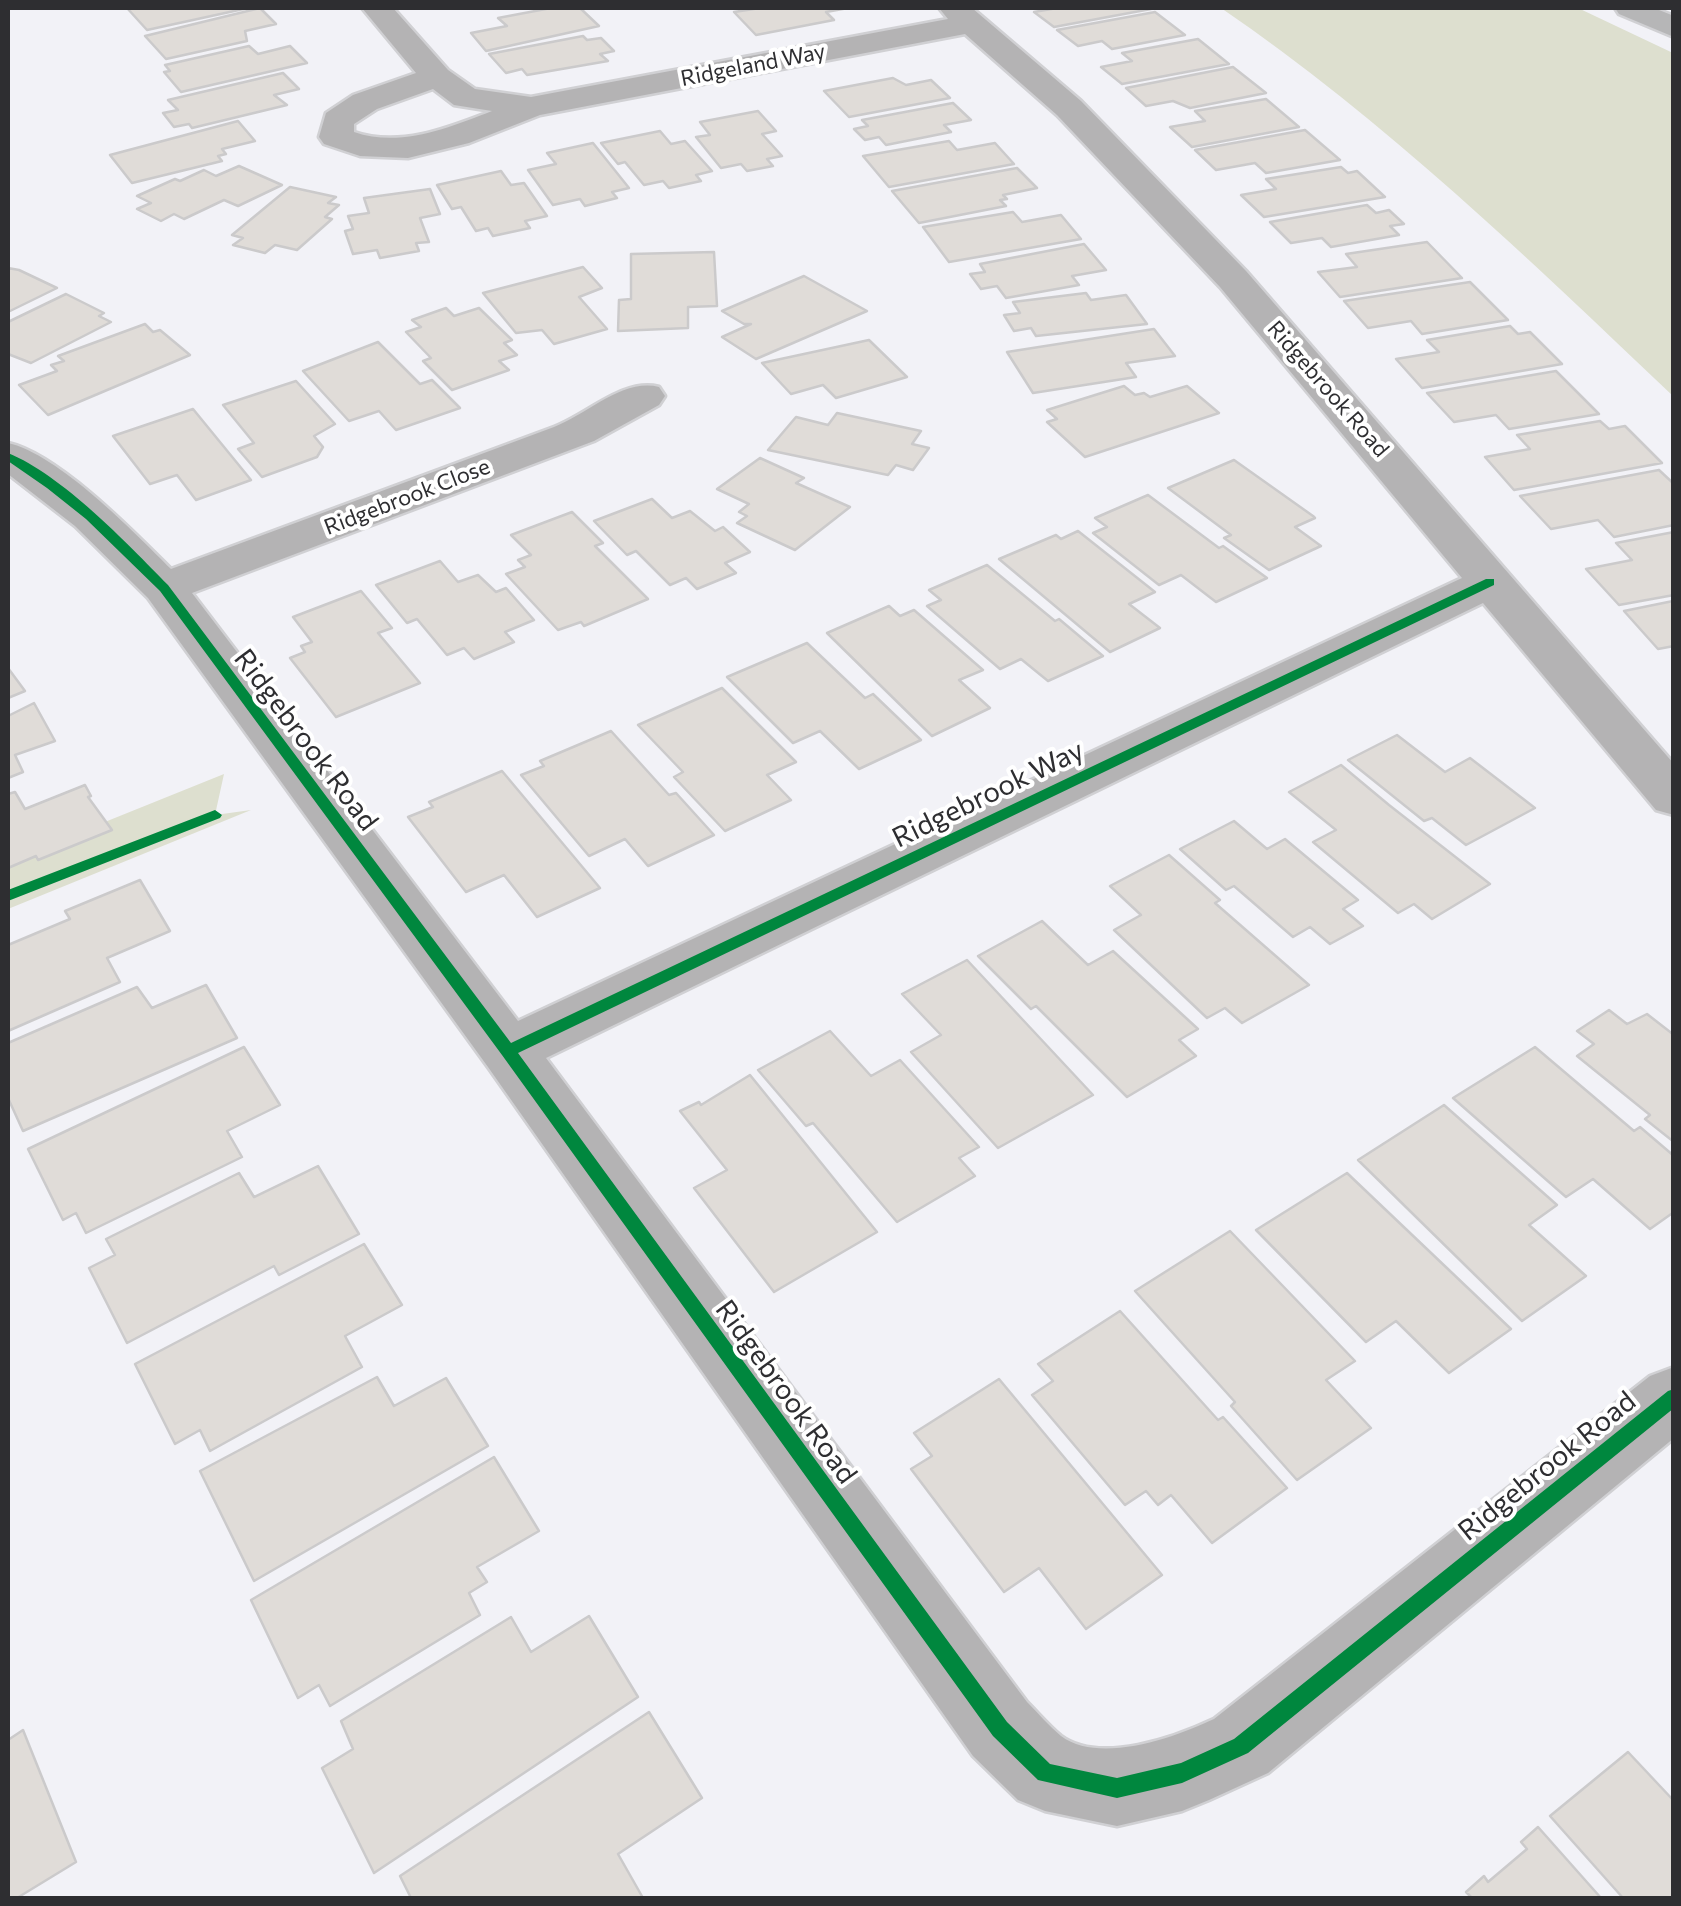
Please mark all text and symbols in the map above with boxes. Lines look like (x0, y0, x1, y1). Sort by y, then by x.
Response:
street label: Ridgeland Way (678, 38, 828, 92)
street label: Ridgebrook Road (1262, 316, 1394, 462)
street label: Ridgebrook Close (320, 453, 494, 541)
street label: Ridgebrook Road (227, 643, 385, 837)
street label: Ridgebrook Way (887, 733, 1089, 855)
street label: Ridgebrook Road (708, 1294, 864, 1490)
street label: Ridgebrook Road (1452, 1384, 1642, 1548)

